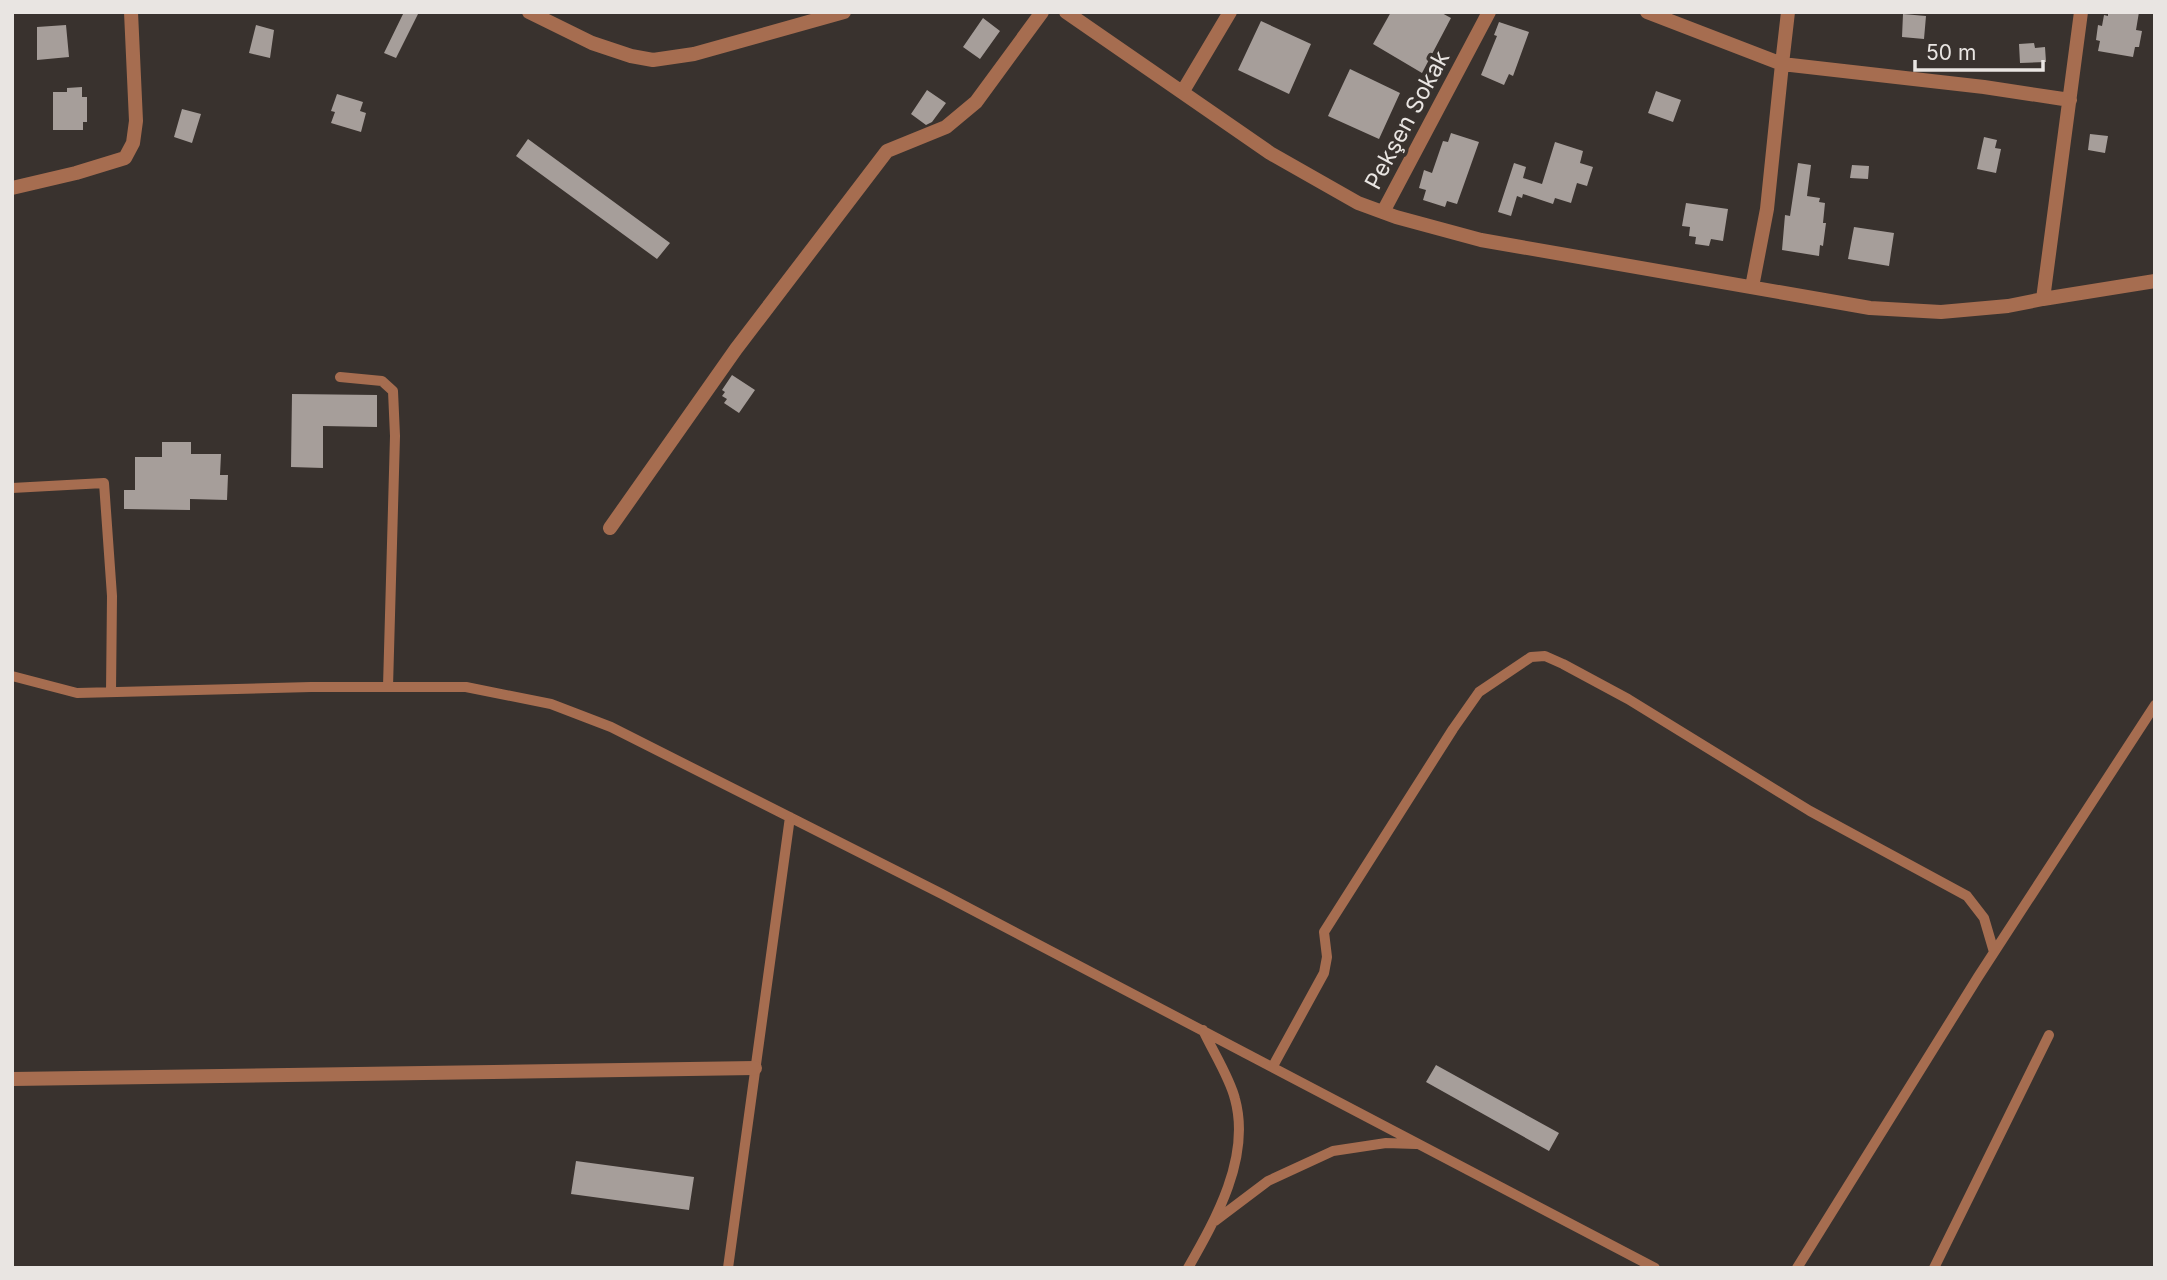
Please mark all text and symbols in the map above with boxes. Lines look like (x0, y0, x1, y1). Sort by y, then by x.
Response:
scale bar (1915, 28, 2043, 72)
text: 50 m (1926, 40, 1976, 65)
street label: Pekşen Sokak (1359, 46, 1455, 194)

